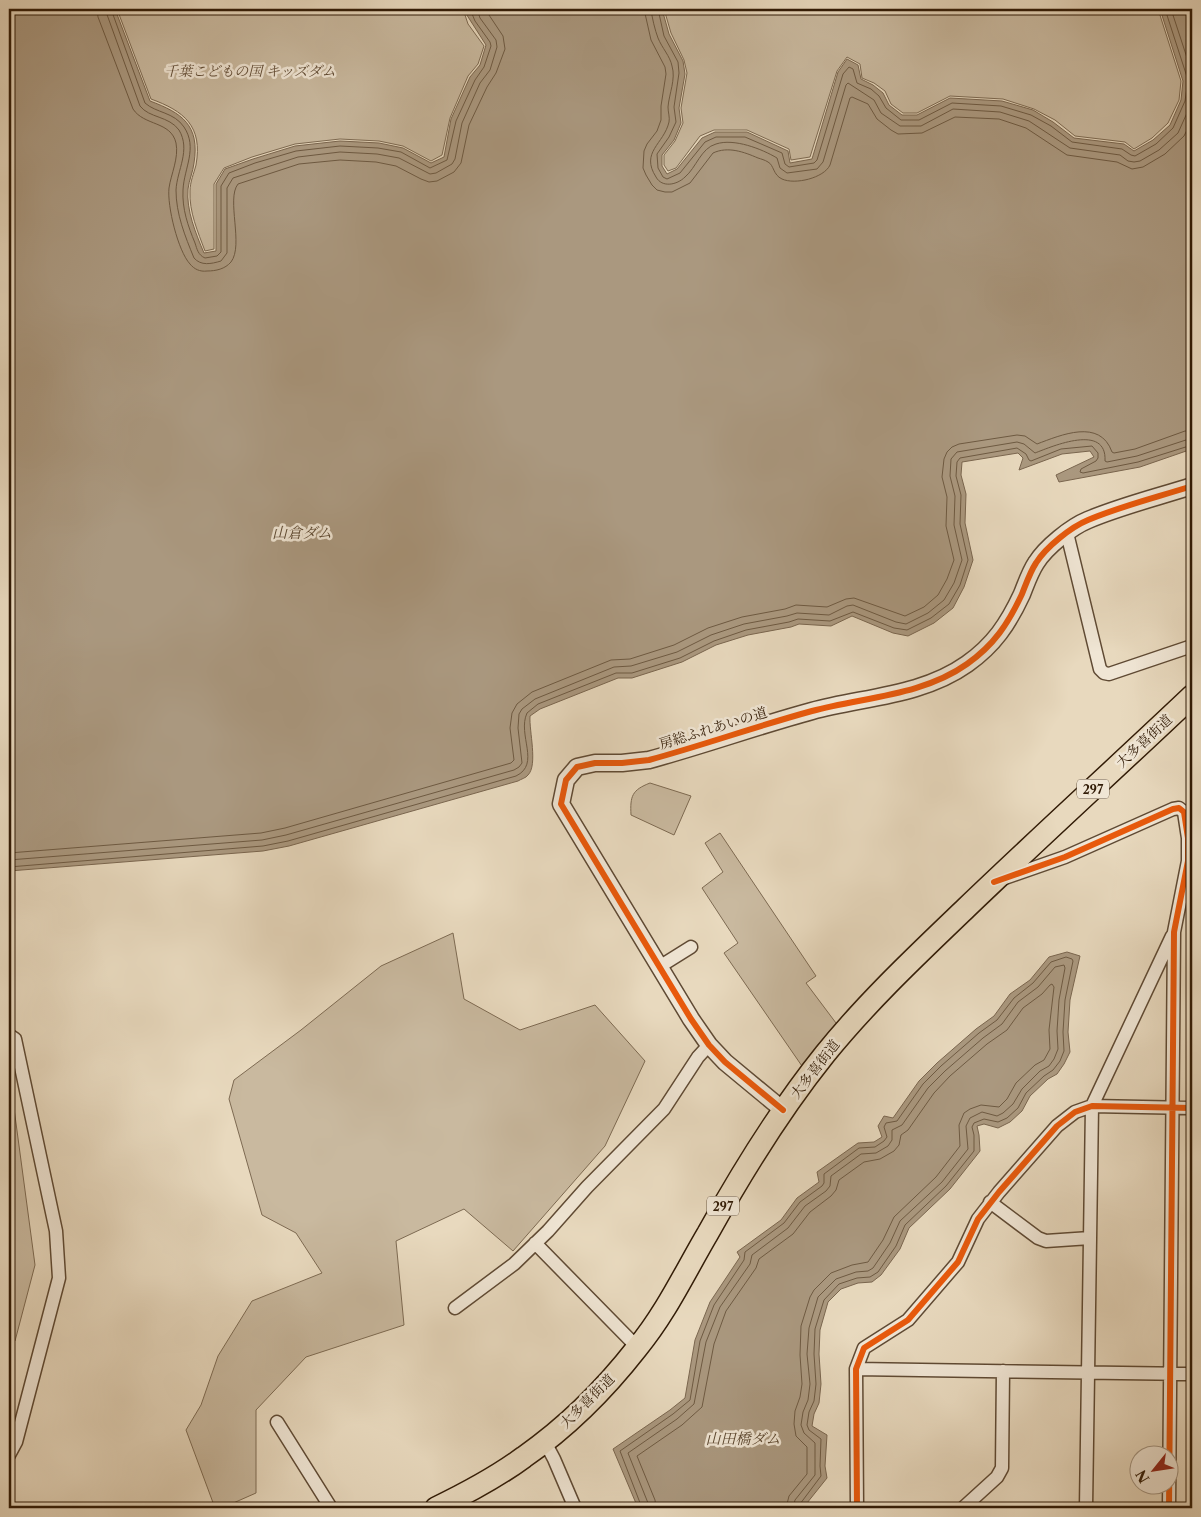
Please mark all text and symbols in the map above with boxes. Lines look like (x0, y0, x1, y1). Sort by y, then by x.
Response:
park label: 千葉こどもの国 キッズダム (164, 62, 336, 80)
water label: 山倉ダム (272, 523, 332, 542)
street label: 房総ふれあいの道 (657, 703, 769, 753)
street label: 大多喜街道 (1112, 711, 1176, 771)
road number: 297 (1077, 780, 1109, 799)
street label: 大多喜街道 (786, 1036, 844, 1102)
road number: 297 (707, 1196, 739, 1216)
street label: 大多喜街道 (556, 1370, 618, 1432)
water label: 山田橋ダム (705, 1429, 781, 1448)
north arrow (1128, 1444, 1178, 1494)
text: N (1132, 1467, 1154, 1486)

